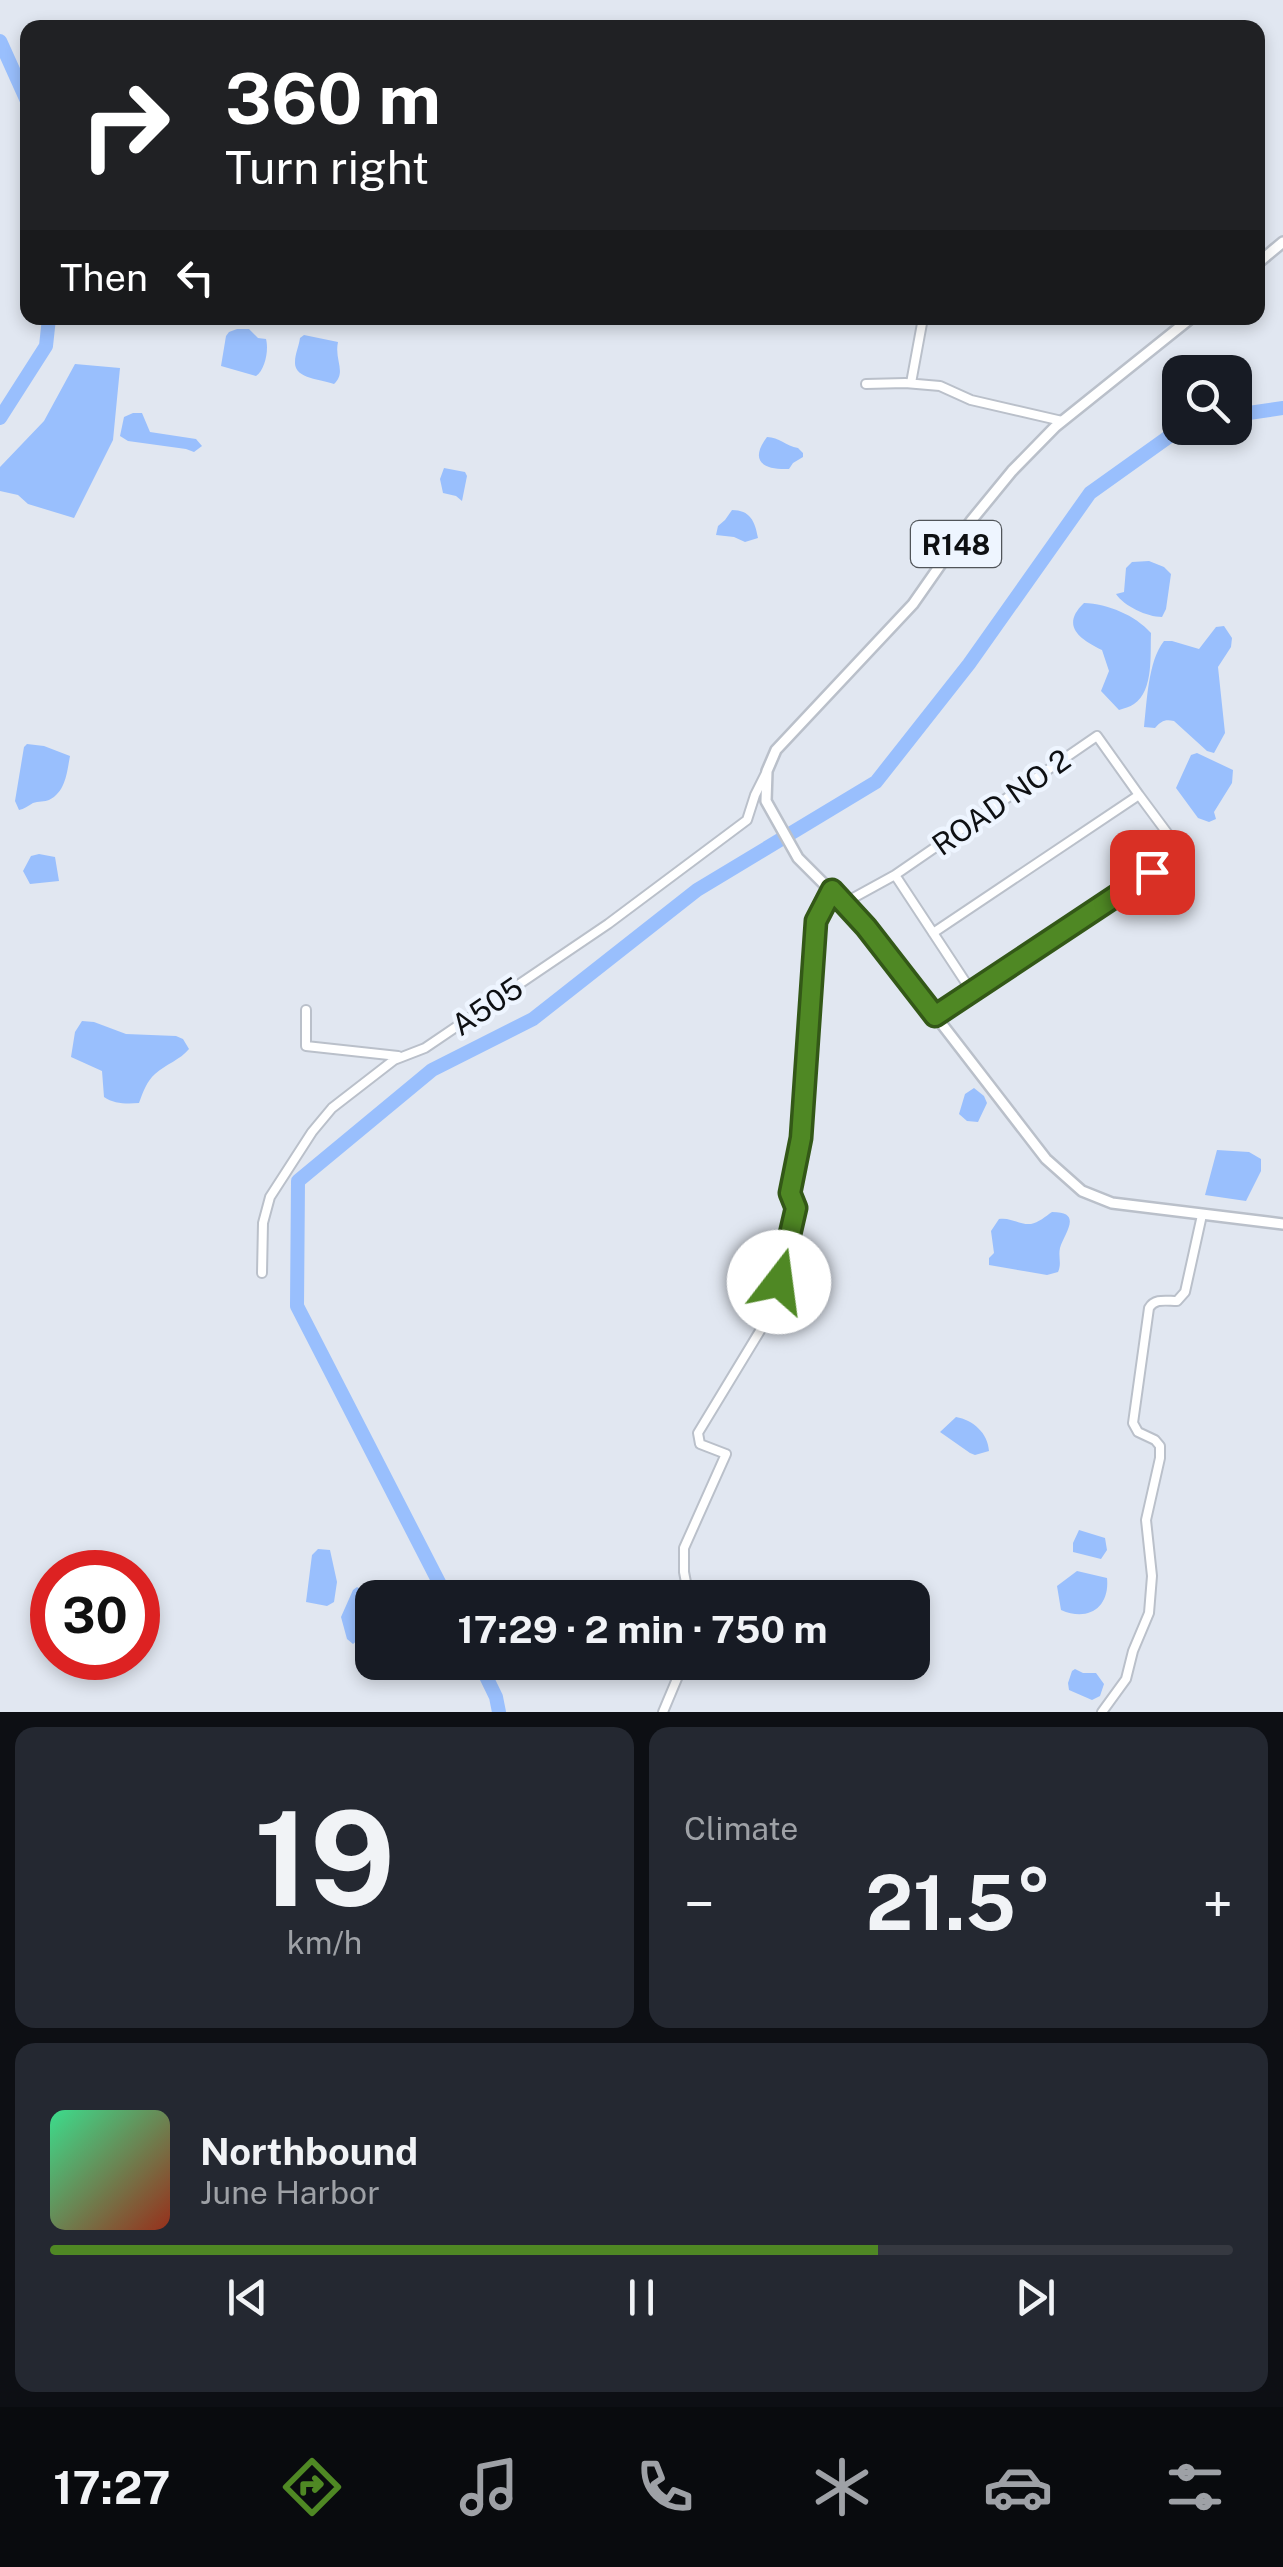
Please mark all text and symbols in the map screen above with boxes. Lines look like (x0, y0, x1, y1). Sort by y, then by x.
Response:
text: 360 m (225, 57, 441, 140)
icon: right (60, 60, 190, 190)
text: Turn right (225, 141, 429, 194)
icon: left (168, 250, 223, 305)
text: Then (60, 255, 148, 300)
map controls (1162, 355, 1252, 445)
button: search (1162, 355, 1252, 445)
road number: R148 (911, 521, 1001, 567)
street label: ROAD NO 2 (925, 741, 1077, 863)
pin (1110, 830, 1195, 915)
icon: arrive (1125, 845, 1180, 900)
street label: A505 (445, 969, 529, 1043)
position arrow (727, 1230, 831, 1334)
speed limit sign: 30 (30, 1550, 160, 1680)
text: 17:29 · 2 min · 750 m (457, 1607, 828, 1652)
text: 19 (254, 1783, 395, 1935)
text: Climate (684, 1810, 798, 1847)
text: 21.5° (865, 1859, 1052, 1947)
text: − (684, 1872, 715, 1936)
text: + (1203, 1872, 1233, 1936)
text: km/h (287, 1924, 362, 1961)
text: Northbound (200, 2129, 418, 2174)
text: June Harbor (200, 2174, 380, 2211)
icon: previous (220, 2270, 275, 2325)
icon: pause (614, 2270, 669, 2325)
icon: next (1008, 2270, 1063, 2325)
icon: directions (277, 2452, 347, 2522)
icon: music (454, 2452, 524, 2522)
icon: phone (630, 2452, 700, 2522)
icon: climate (807, 2452, 877, 2522)
icon: car (983, 2452, 1053, 2522)
icon: filters (1160, 2452, 1230, 2522)
text: 17:27 (53, 2461, 170, 2514)

